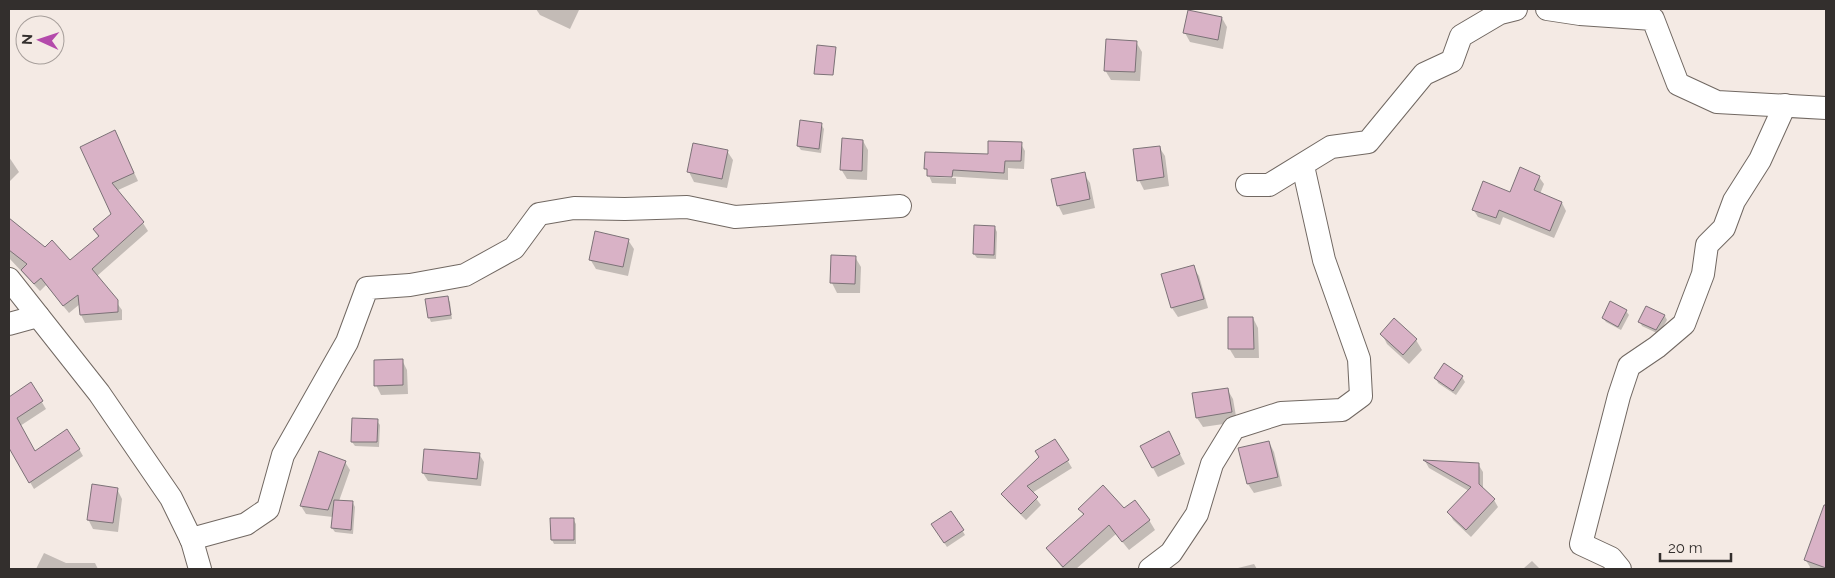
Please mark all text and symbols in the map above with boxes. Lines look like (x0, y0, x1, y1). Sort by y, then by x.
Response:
north arrow (15, 15, 65, 65)
text: N (19, 34, 35, 45)
scale bar (1660, 530, 1731, 562)
text: 20 m (1668, 539, 1703, 557)

